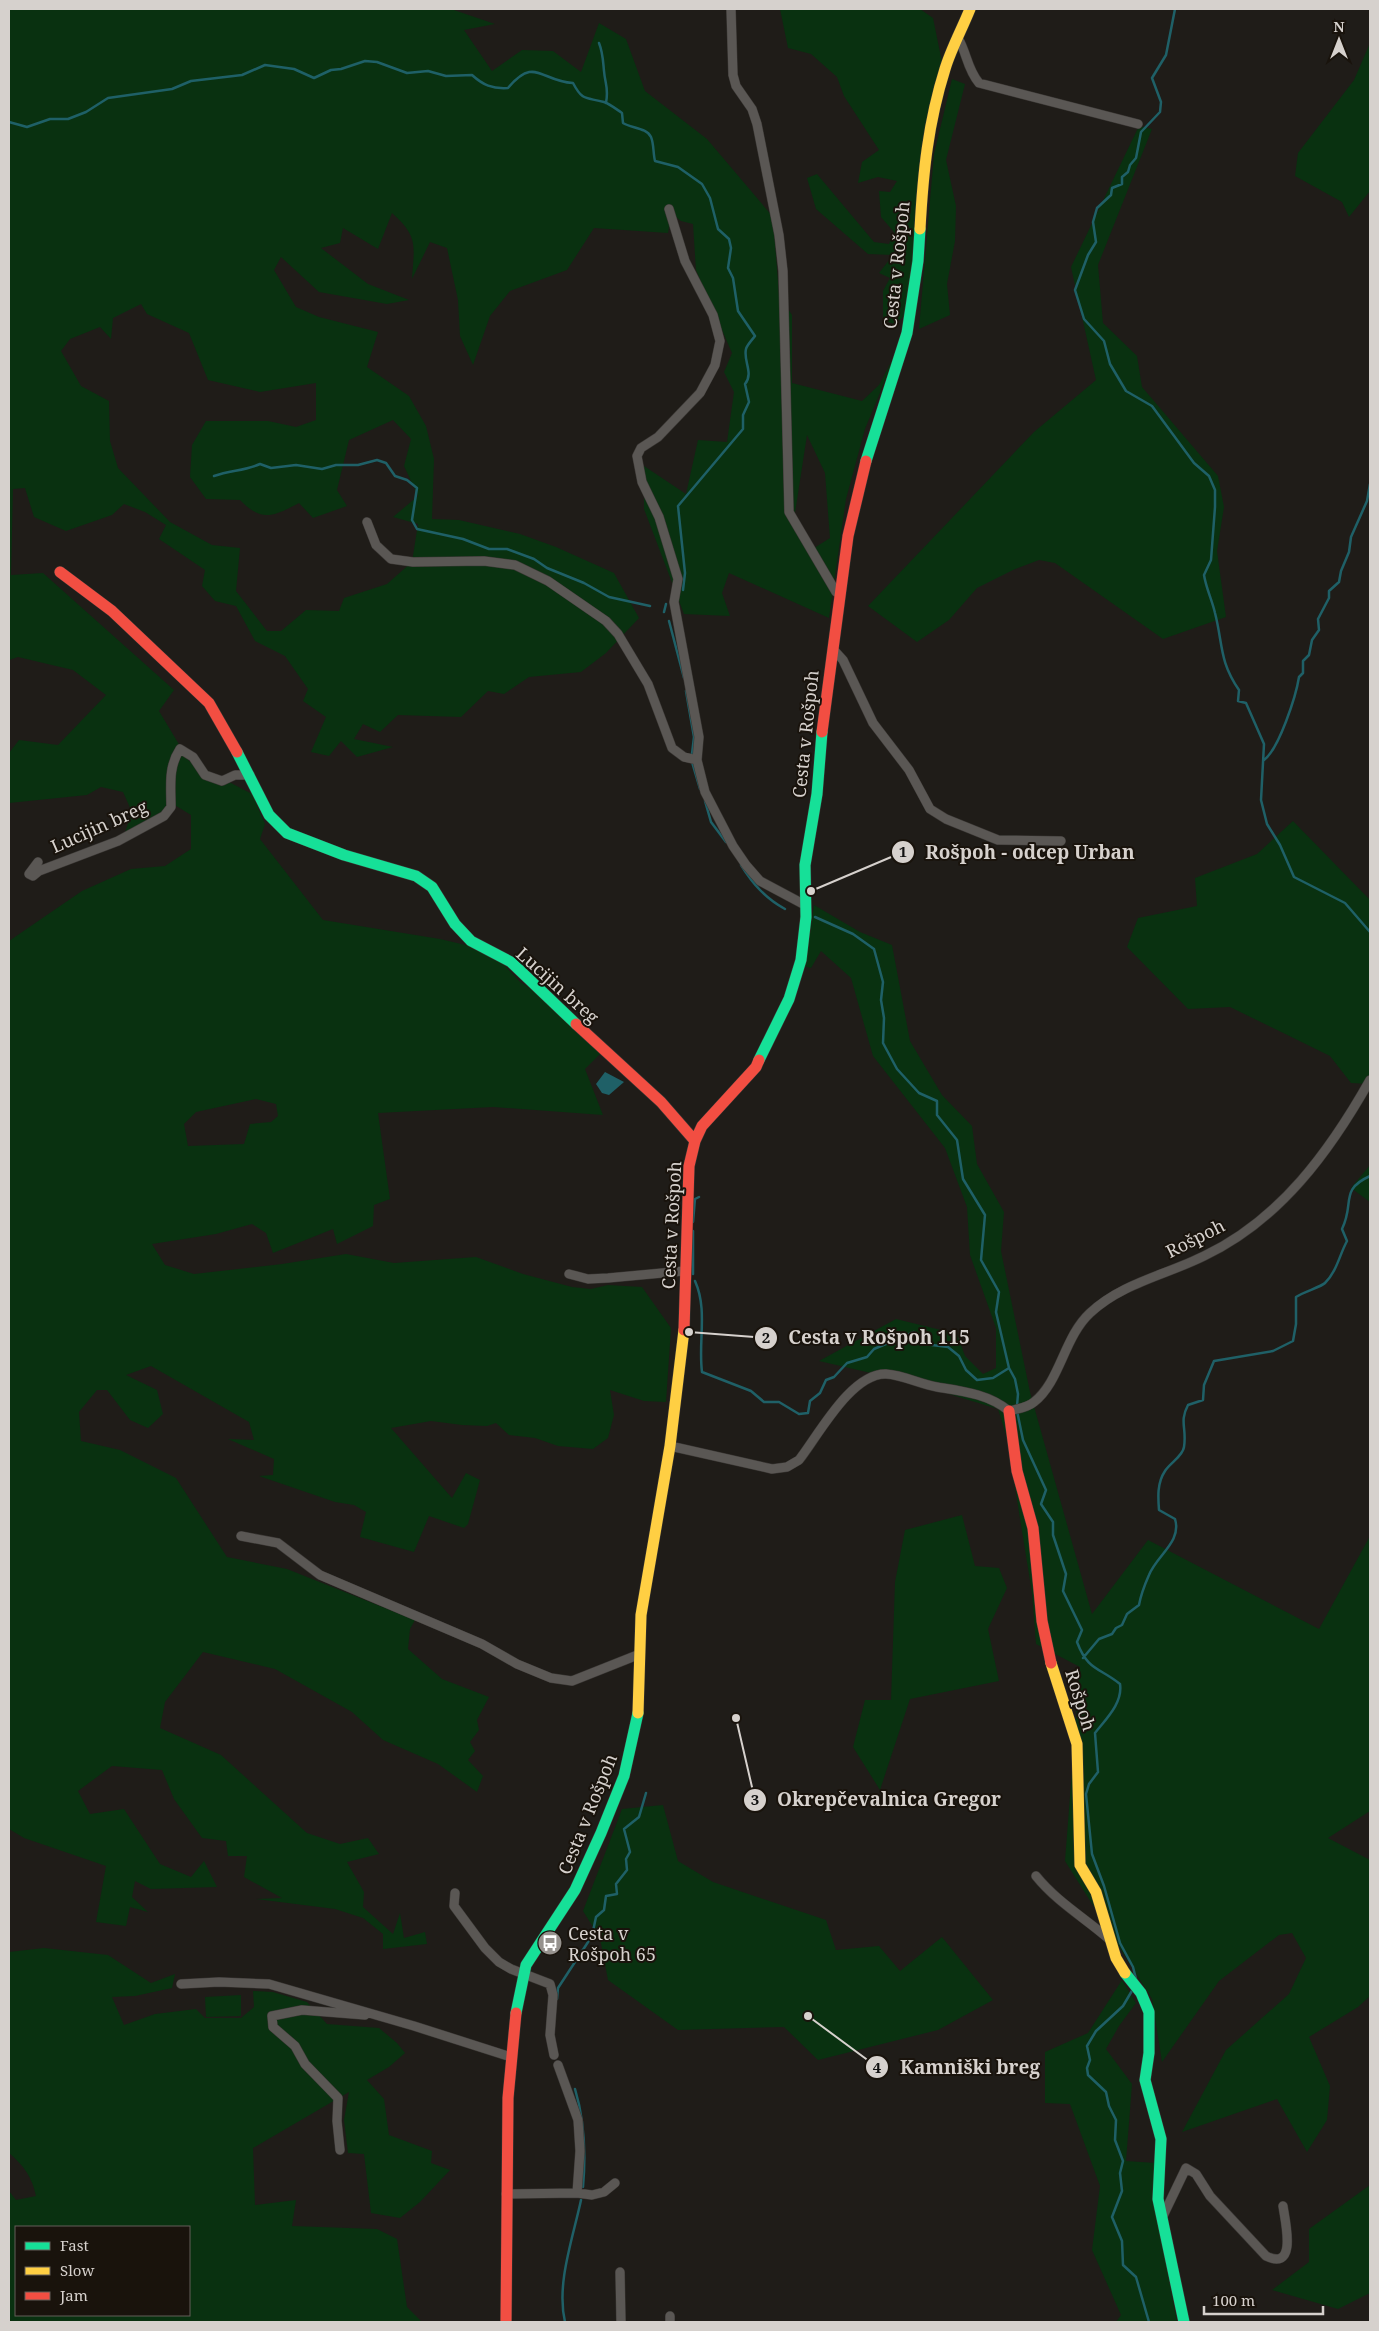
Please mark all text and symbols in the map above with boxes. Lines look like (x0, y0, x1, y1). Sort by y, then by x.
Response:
north arrow (1314, 15, 1364, 65)
text: N (1333, 17, 1345, 36)
street label: Cesta v Rošpoh (877, 200, 915, 330)
street label: Cesta v Rošpoh (786, 669, 824, 799)
street label: Lucijin breg (47, 794, 151, 858)
callout: Rošpoh - odcep Urban (890, 835, 1144, 869)
text: Rošpoh - odcep Urban (925, 839, 1135, 865)
text: 1 (899, 841, 907, 861)
street label: Lucijin breg (511, 941, 605, 1029)
street label: Cesta v Rošpoh (656, 1160, 686, 1290)
street label: Rošpoh (1161, 1213, 1229, 1263)
callout: Cesta v Rošpoh 115 (754, 1321, 980, 1355)
text: Cesta v Rošpoh 115 (788, 1324, 970, 1350)
text: 2 (762, 1327, 770, 1347)
street label: Rošpoh (1060, 1666, 1102, 1734)
street label: Cesta v Rošpoh (552, 1750, 622, 1878)
callout: Okrepčevalnica Gregor (742, 1783, 1011, 1817)
text: Okrepčevalnica Gregor (777, 1786, 1001, 1812)
text: 3 (751, 1789, 759, 1809)
place label: Cesta v Rošpoh 65 (568, 1921, 656, 1966)
bus stop icon: Cesta v Rošpoh 65 (537, 1930, 563, 1956)
callout: Kamniški breg (865, 2050, 1050, 2084)
text: Kamniški breg (900, 2054, 1040, 2080)
text: 4 (873, 2057, 882, 2077)
legend (15, 2226, 190, 2316)
text: Fast (60, 2235, 89, 2255)
text: Slow (60, 2260, 94, 2280)
scale bar (1204, 2284, 1323, 2316)
text: Jam (59, 2285, 88, 2305)
text: 100 m (1212, 2290, 1255, 2310)

